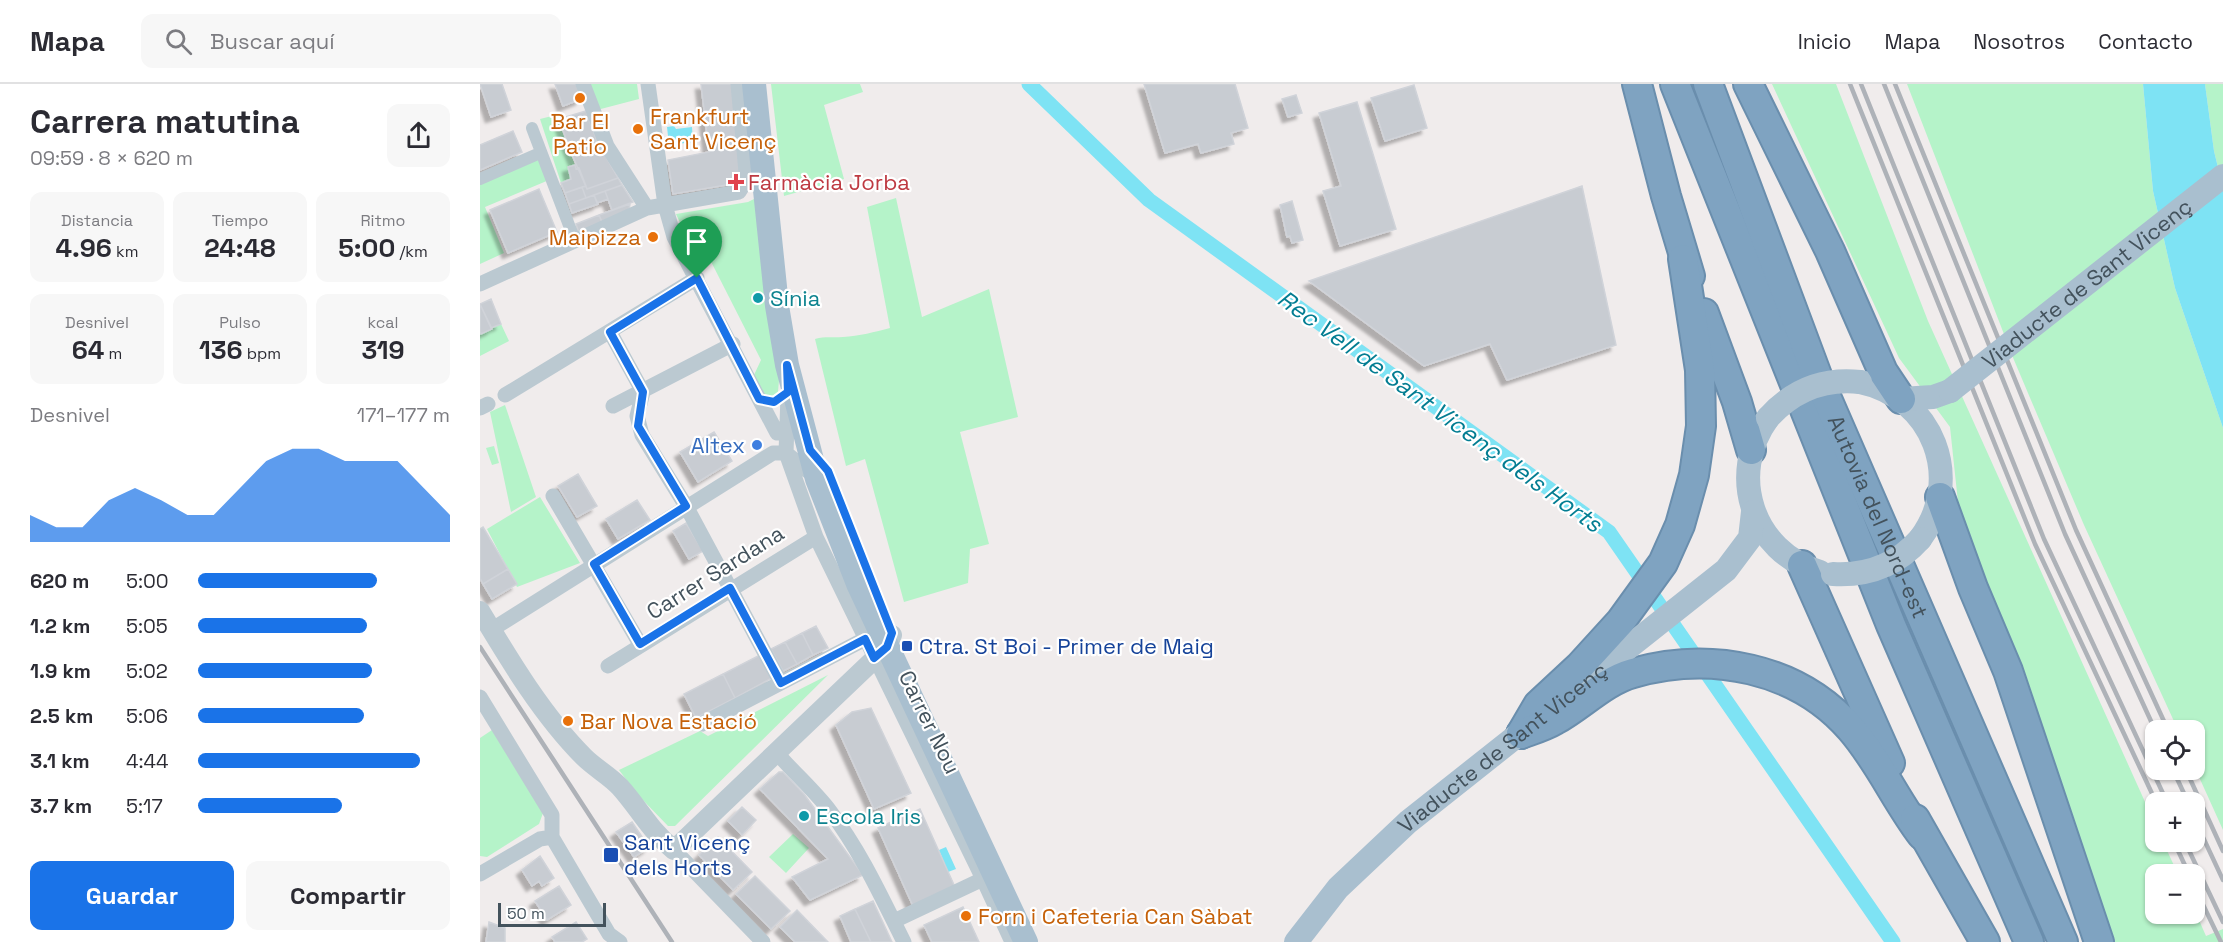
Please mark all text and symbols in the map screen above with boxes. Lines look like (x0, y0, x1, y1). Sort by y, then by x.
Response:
search box (141, 14, 561, 68)
text: Mapa (30, 23, 105, 59)
icon: search (162, 25, 195, 58)
text: Buscar aquí (210, 27, 335, 55)
text: Inicio (1798, 28, 1852, 55)
text: Mapa (1885, 28, 1940, 55)
text: Nosotros (1973, 28, 2065, 55)
text: Contacto (2098, 28, 2193, 55)
marker: Bar El Patio (573, 91, 587, 105)
text: Carrera matutina (30, 101, 300, 143)
place label: Frankfurt Sant Vicenç (650, 102, 777, 155)
button: share (387, 104, 450, 167)
place label: Bar El Patio (551, 107, 609, 160)
marker: Frankfurt Sant Vicenç (631, 122, 645, 136)
text: 09:59 · 8 × 620 m (30, 145, 193, 171)
place label: Farmàcia Jorba (748, 168, 910, 196)
marker: Farmàcia Jorba (729, 175, 743, 189)
street label: Viaducte de Sant Vicenç (1976, 192, 2197, 375)
text: Distancia (61, 210, 133, 231)
text: Tiempo (212, 210, 268, 231)
text: Ritmo (360, 210, 406, 231)
pin (671, 216, 722, 278)
place label: Maipizza (549, 223, 641, 251)
icon: arrive (680, 225, 713, 258)
marker: Maipizza (646, 230, 660, 244)
text: 4.96 (56, 231, 112, 265)
text: 24:48 (204, 231, 276, 265)
text: 5:00 (338, 231, 395, 265)
text: km (112, 241, 138, 262)
text: /km (395, 241, 428, 262)
water label: Rec Vell de Sant Vicenç dels Horts (1272, 283, 1609, 540)
place label: Sínia (770, 284, 821, 312)
marker: Sínia (751, 291, 765, 305)
text: Desnivel (65, 312, 129, 333)
text: Pulso (219, 312, 261, 333)
text: kcal (368, 312, 398, 333)
text: 64 (72, 333, 104, 367)
text: 136 (199, 333, 243, 367)
text: 319 (361, 333, 405, 367)
text: m (104, 343, 122, 364)
text: bpm (243, 343, 281, 364)
text: Desnivel (30, 402, 110, 428)
text: 171–177 m (357, 402, 450, 428)
street label: Autovia del Nord-est (1822, 411, 1935, 623)
place label: Altex (691, 431, 745, 459)
marker: Altex (750, 438, 764, 452)
street label: Carrer Sardana (641, 518, 789, 625)
text: 620 m (30, 568, 89, 594)
text: 5:00 (126, 568, 169, 594)
text: 1.2 km (30, 613, 90, 639)
text: 5:05 (126, 613, 168, 639)
place label: Ctra. St Boi - Primer de Maig (919, 632, 1214, 660)
marker: Ctra. St Boi - Primer de Maig (900, 639, 914, 653)
street label: Viaducte de Sant Vicenç (1392, 656, 1613, 839)
text: 1.9 km (30, 658, 91, 684)
text: 5:02 (126, 658, 168, 684)
street label: Carrer Nou (893, 666, 967, 778)
text: 2.5 km (30, 703, 93, 729)
text: 5:06 (126, 703, 168, 729)
place label: Bar Nova Estació (580, 707, 757, 735)
marker: Bar Nova Estació (561, 714, 575, 728)
map controls (2145, 720, 2205, 924)
button: locate (2145, 720, 2205, 780)
text: 3.1 km (30, 748, 90, 774)
text: 4:44 (126, 748, 169, 774)
button: + (2145, 792, 2205, 852)
text: 3.7 km (30, 793, 92, 819)
text: 5:17 (126, 793, 163, 819)
place label: Escola Iris (816, 802, 921, 830)
marker: Escola Iris (797, 809, 811, 823)
place label: Sant Vicenç dels Horts (624, 828, 751, 881)
marker: Sant Vicenç dels Horts (602, 846, 620, 864)
button: Guardar (30, 861, 234, 930)
button: Compartir (246, 861, 450, 930)
button: − (2145, 864, 2205, 924)
scale bar (498, 900, 606, 928)
place label: Forn i Cafeteria Can Sàbat (978, 902, 1253, 930)
text: 50 m (507, 903, 545, 924)
marker: Forn i Cafeteria Can Sàbat (959, 909, 973, 923)

